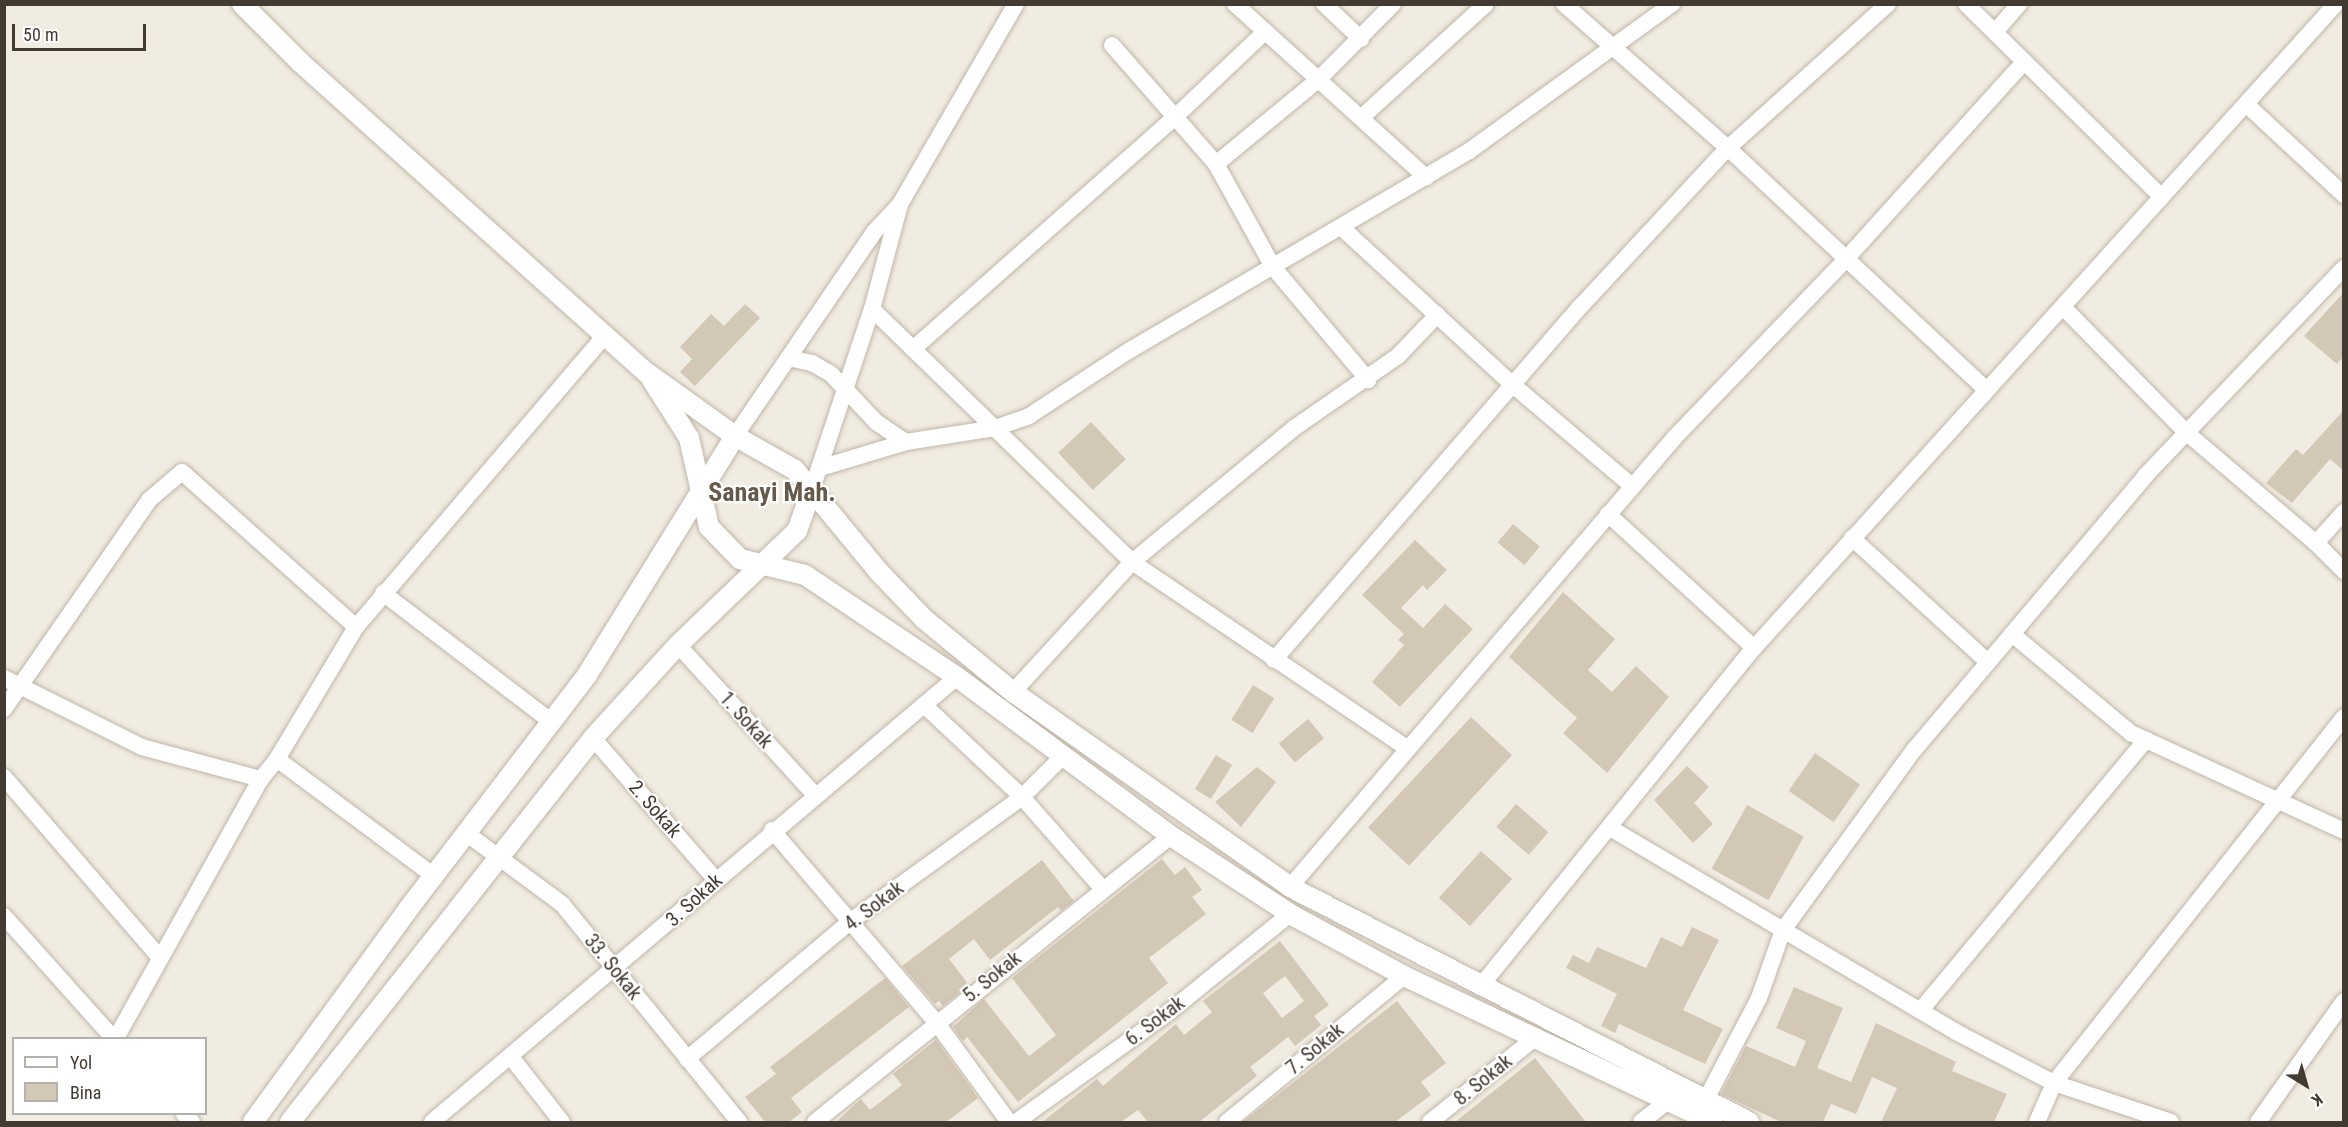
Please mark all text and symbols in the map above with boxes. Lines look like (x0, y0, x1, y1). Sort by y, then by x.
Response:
scale bar (15, 12, 148, 50)
text: 50 m (23, 24, 58, 45)
district label: Sanayi Mah. (708, 477, 836, 509)
street label: 1. Sokak (714, 687, 778, 753)
street label: 2. Sokak (624, 776, 686, 842)
street label: 3. Sokak (661, 868, 727, 932)
street label: 4. Sokak (840, 876, 908, 936)
street label: 33. Sokak (579, 929, 647, 1005)
street label: 5. Sokak (958, 946, 1026, 1008)
street label: 6. Sokak (1121, 991, 1189, 1051)
street label: 7. Sokak (1281, 1018, 1349, 1080)
legend (12, 1037, 207, 1115)
street label: 8. Sokak (1449, 1049, 1517, 1111)
text: Yol (70, 1052, 92, 1073)
north arrow (2276, 1055, 2336, 1115)
text: Bina (70, 1082, 101, 1103)
text: K (2308, 1090, 2326, 1110)

